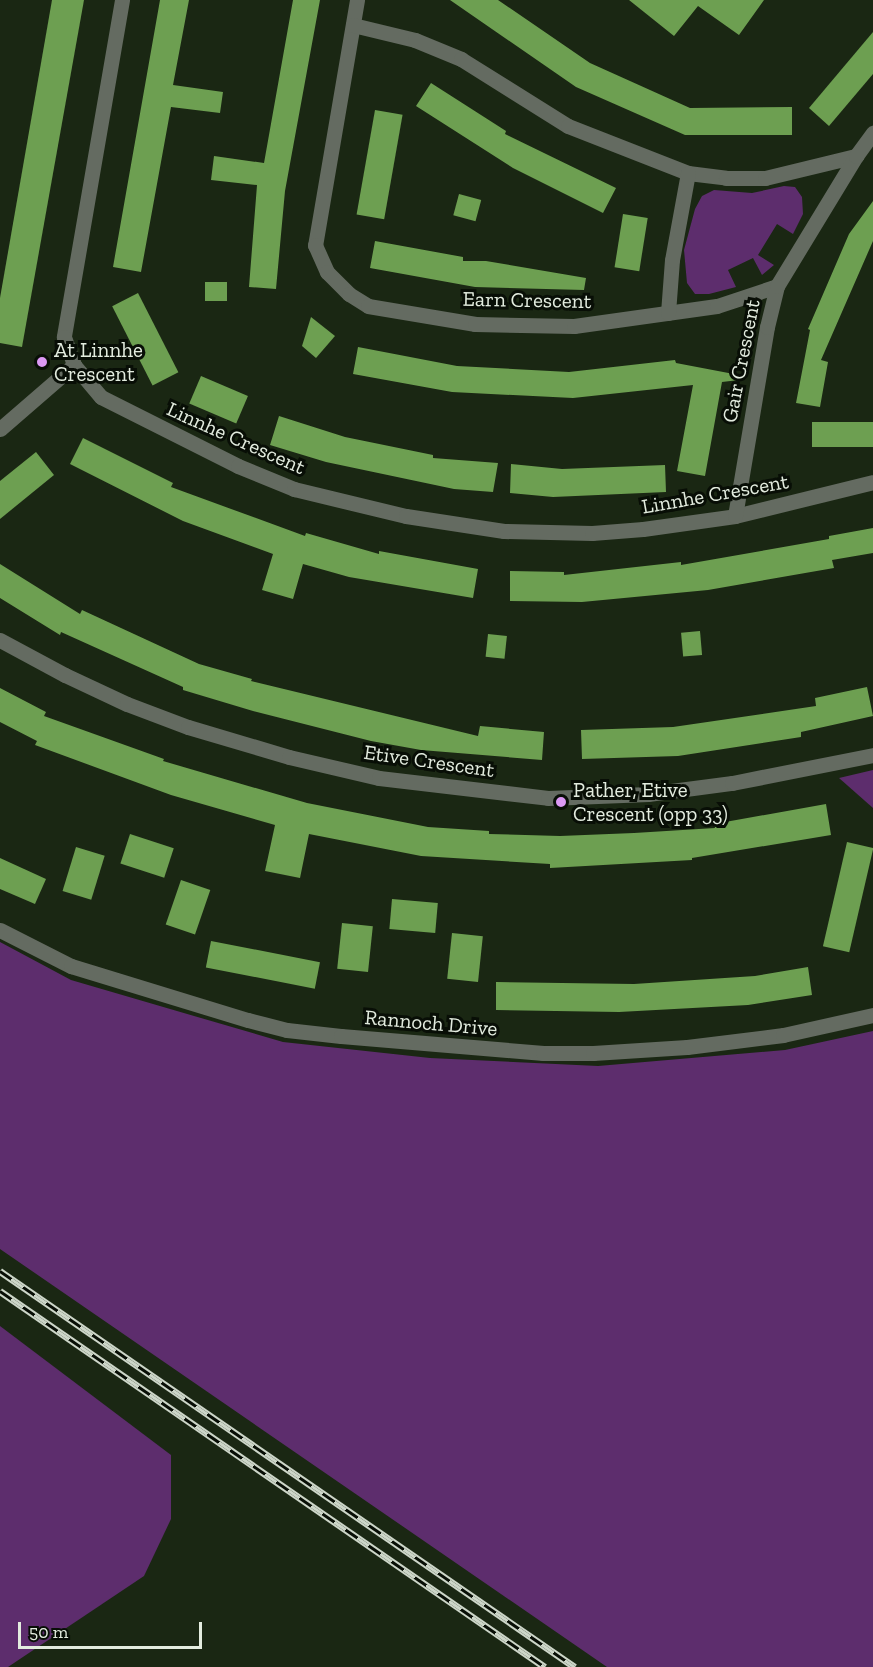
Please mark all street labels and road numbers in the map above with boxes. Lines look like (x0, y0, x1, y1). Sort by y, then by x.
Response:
street label: Earn Crescent (462, 286, 592, 314)
street label: Gair Crescent (717, 297, 765, 425)
street label: Linnhe Crescent (163, 396, 309, 480)
street label: Linnhe Crescent (640, 469, 790, 519)
street label: Etive Crescent (362, 739, 496, 783)
street label: Rannoch Drive (363, 1005, 499, 1041)

